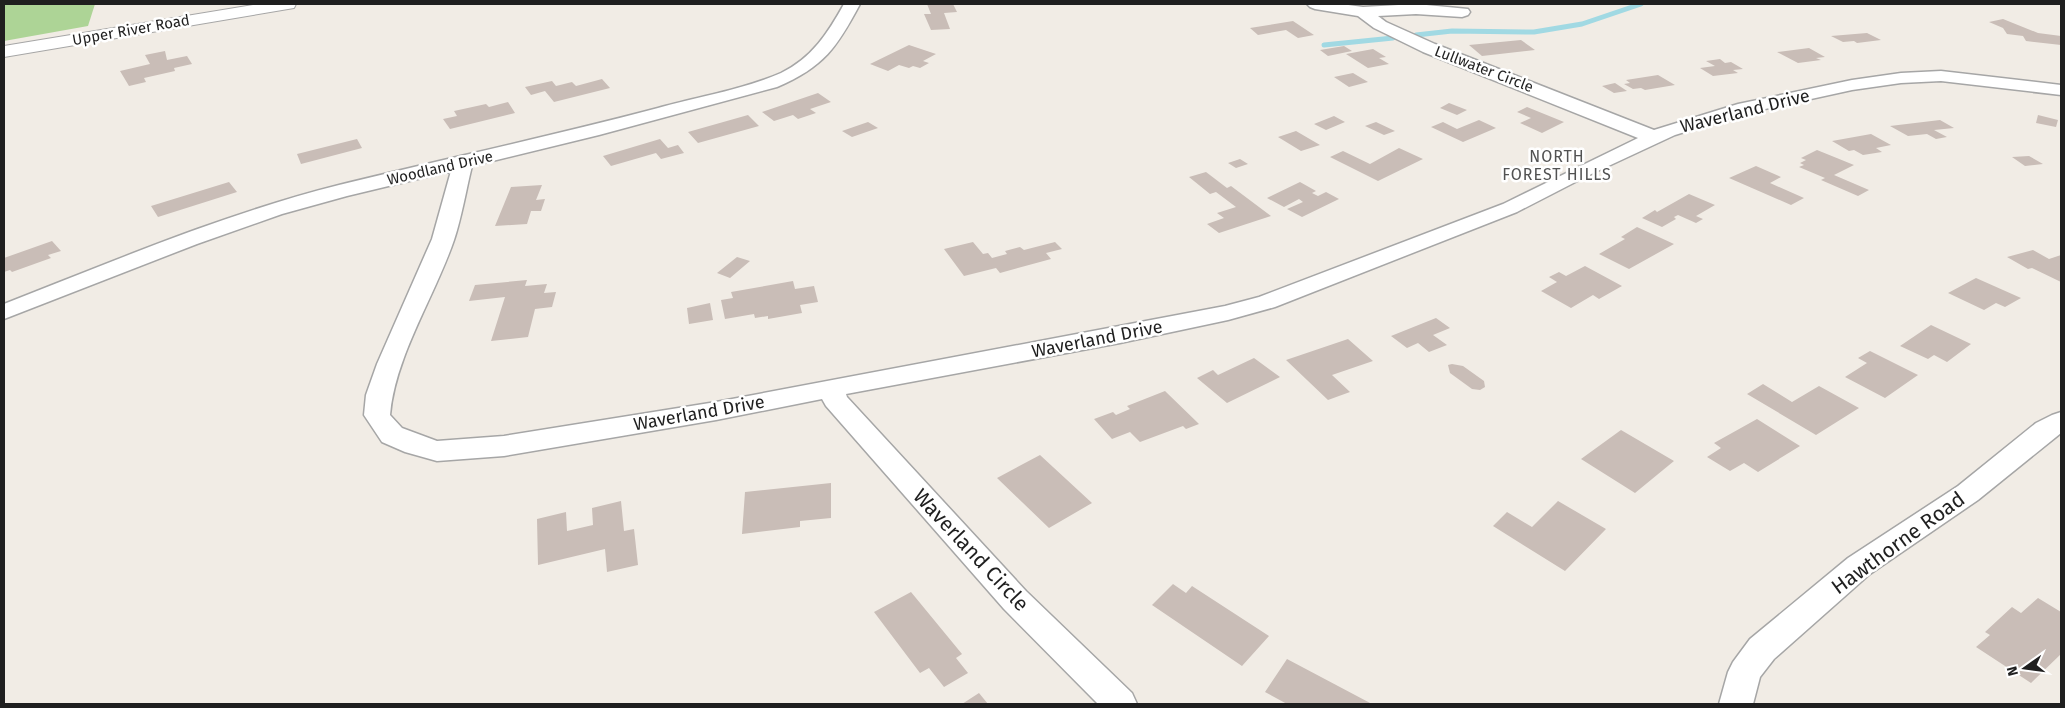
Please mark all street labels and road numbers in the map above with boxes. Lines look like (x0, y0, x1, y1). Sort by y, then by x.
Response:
street label: Upper River Road (71, 11, 191, 49)
street label: Lullwater Circle (1432, 42, 1536, 96)
street label: Waverland Drive (1678, 84, 1812, 138)
street label: Woodland Drive (385, 147, 495, 189)
street label: Waverland Drive (1030, 316, 1164, 362)
street label: Waverland Drive (632, 391, 766, 435)
street label: Waverland Circle (908, 483, 1034, 617)
street label: Hawthorne Road (1826, 486, 1970, 600)

